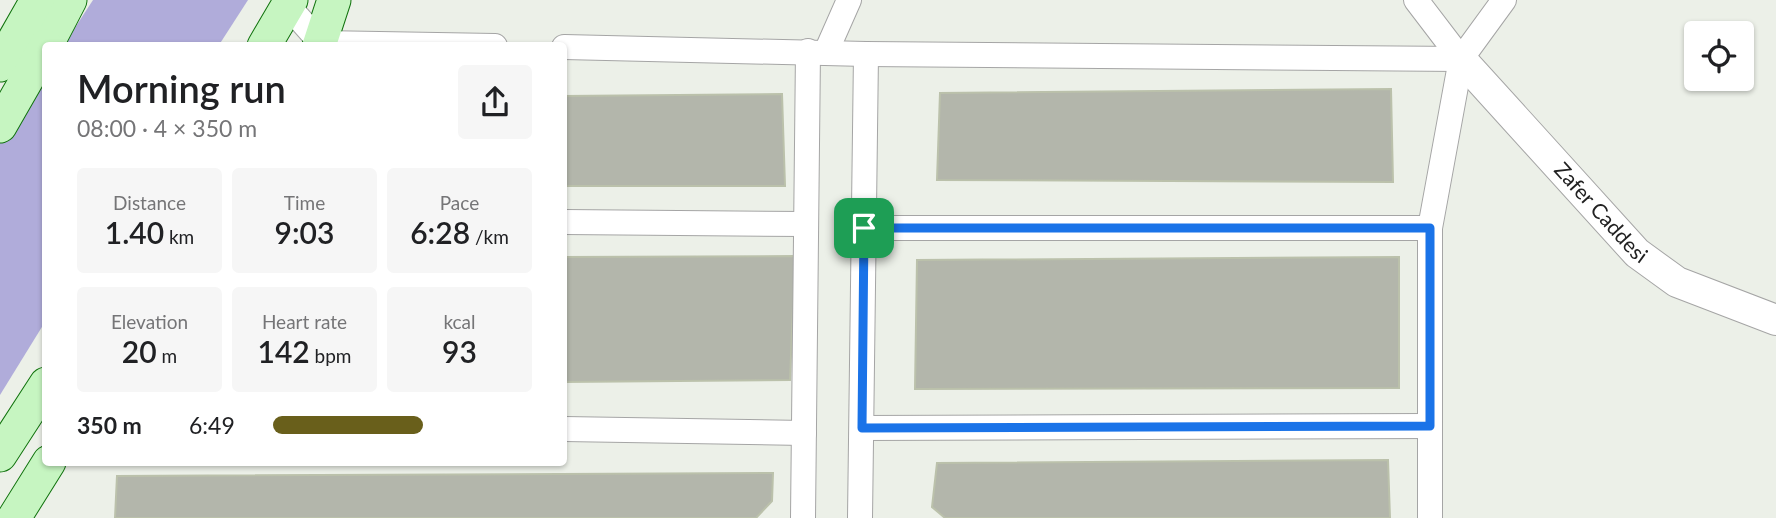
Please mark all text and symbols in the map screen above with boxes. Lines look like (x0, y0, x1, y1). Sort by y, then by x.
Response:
map controls (1684, 21, 1754, 91)
button: locate (1684, 21, 1754, 91)
text: Morning run (77, 65, 286, 111)
button: share (458, 65, 532, 139)
text: 08:00 · 4 × 350 m (77, 114, 257, 142)
street label: Zafer Caddesi (1550, 157, 1653, 267)
text: Distance (113, 191, 186, 214)
text: Time (284, 191, 325, 214)
text: Pace (440, 191, 479, 214)
pin (834, 198, 894, 258)
icon: arrive (845, 209, 883, 247)
text: 1.40 (105, 214, 164, 250)
text: 9:03 (275, 214, 334, 250)
text: 6:28 (410, 214, 470, 250)
text: km (164, 225, 194, 248)
text: /km (470, 225, 509, 248)
text: Elevation (111, 310, 188, 333)
text: Heart rate (262, 310, 347, 333)
text: kcal (443, 310, 476, 333)
text: 20 (122, 333, 157, 369)
text: 142 (258, 333, 310, 369)
text: 93 (442, 333, 477, 369)
text: m (157, 344, 177, 367)
text: bpm (310, 344, 351, 367)
text: 350 m (77, 411, 142, 439)
text: 6:49 (189, 411, 235, 439)

